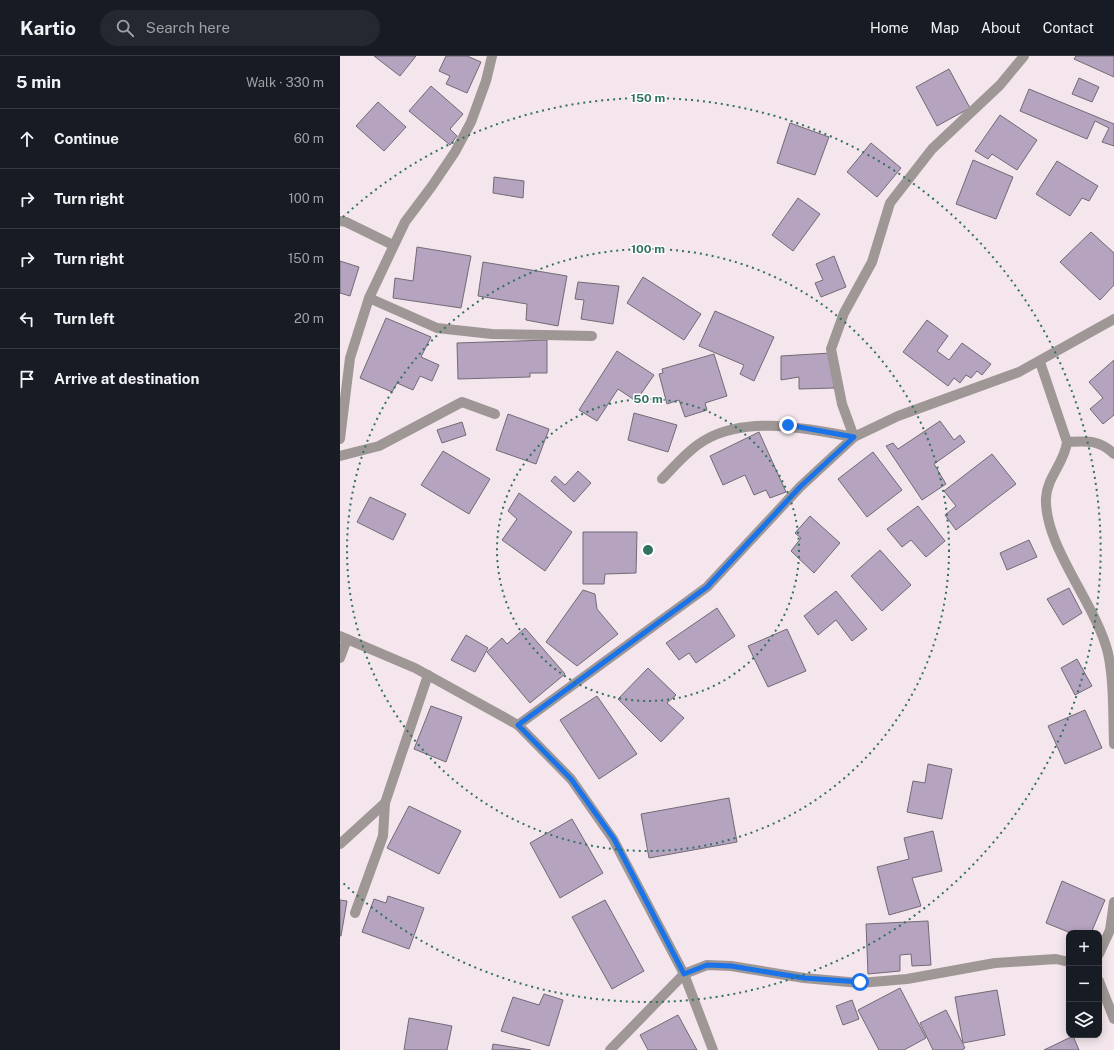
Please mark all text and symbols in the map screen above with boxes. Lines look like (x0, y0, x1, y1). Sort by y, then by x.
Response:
search box (100, 10, 380, 46)
text: Kartio (20, 17, 76, 39)
icon: search (114, 17, 136, 39)
text: Search here (146, 19, 230, 36)
text: Home (870, 20, 909, 36)
text: Map (931, 20, 959, 36)
text: About (981, 20, 1021, 36)
text: Contact (1043, 20, 1094, 36)
text: 5 min (16, 72, 61, 92)
text: Walk · 330 m (246, 75, 324, 90)
text: 150 m (631, 91, 665, 105)
icon: ahead (16, 128, 38, 150)
text: Continue (54, 130, 119, 147)
text: 60 m (294, 131, 324, 146)
icon: right (16, 188, 38, 210)
text: Turn right (54, 190, 124, 207)
text: 100 m (288, 191, 324, 206)
text: 100 m (631, 242, 665, 256)
icon: right (16, 248, 38, 270)
text: Turn right (54, 250, 124, 267)
text: 150 m (288, 251, 324, 266)
icon: left (16, 308, 38, 330)
text: Turn left (54, 310, 115, 327)
text: 20 m (294, 311, 324, 326)
icon: arrive (16, 368, 38, 390)
text: Arrive at destination (54, 370, 199, 387)
text: 50 m (633, 392, 663, 406)
route end (779, 416, 797, 434)
centre of rings (641, 543, 655, 557)
map controls (1066, 930, 1102, 1038)
button: + (1066, 930, 1102, 966)
button: − (1066, 966, 1102, 1002)
route start (851, 973, 869, 991)
button: layers (1066, 1002, 1102, 1038)

